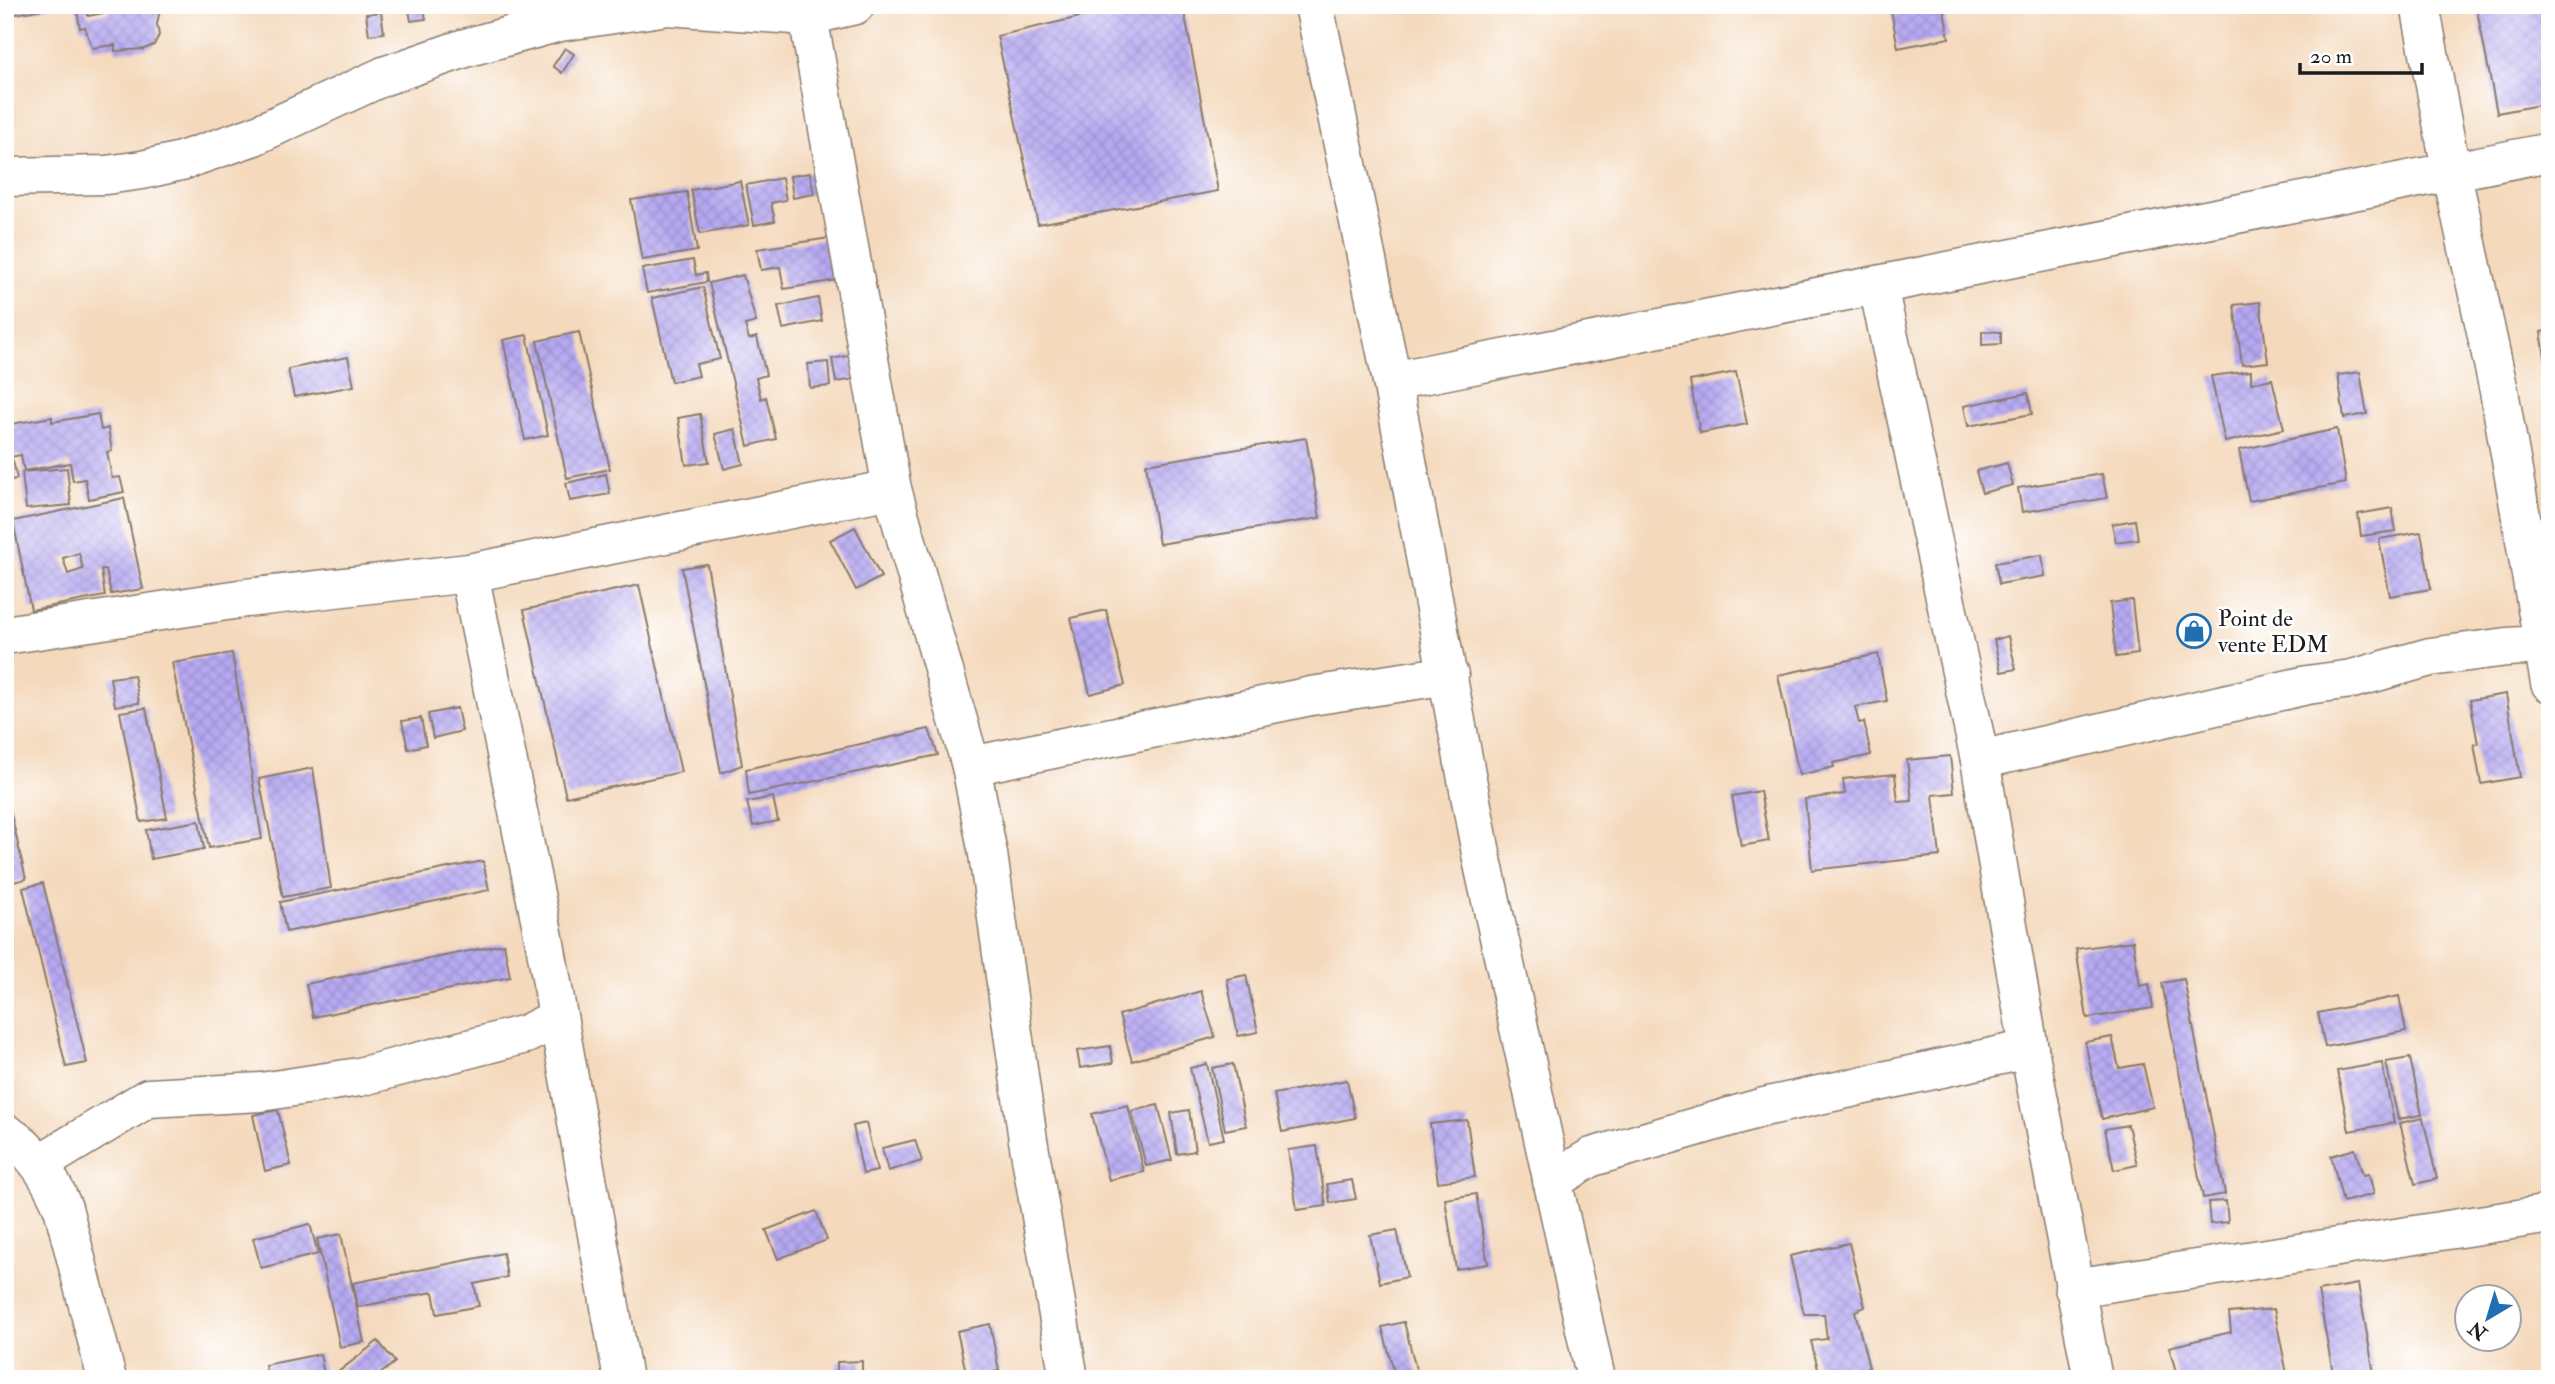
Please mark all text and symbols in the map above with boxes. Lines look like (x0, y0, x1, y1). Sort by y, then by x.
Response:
scale bar (2300, 32, 2422, 76)
text: 20 m (2310, 43, 2352, 70)
place label: Point de vente EDM (2217, 604, 2328, 659)
shop icon: Point de vente EDM (2175, 612, 2213, 650)
north arrow (2454, 1282, 2524, 1352)
text: N (2463, 1315, 2493, 1346)

